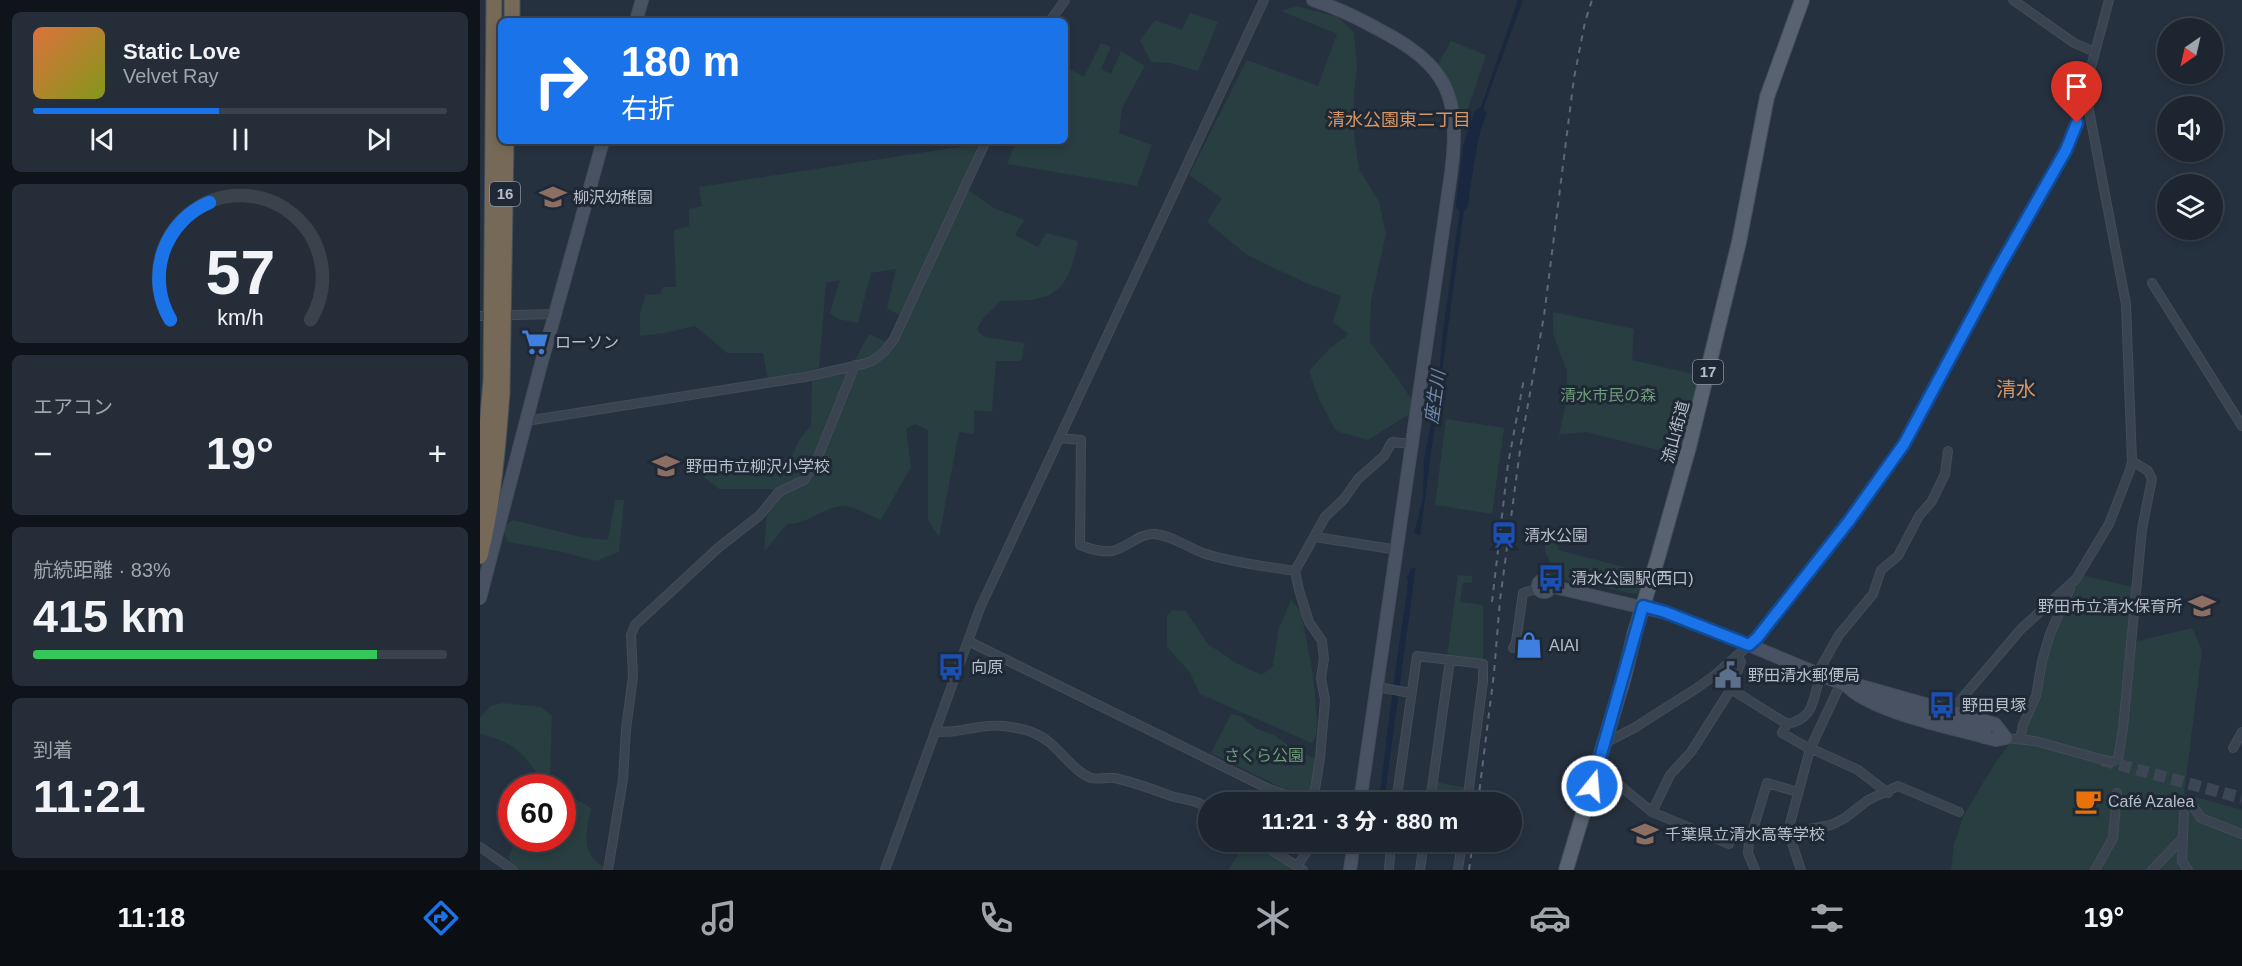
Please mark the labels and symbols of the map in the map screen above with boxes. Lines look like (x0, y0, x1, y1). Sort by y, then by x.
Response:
north arrow (2157, 18, 2223, 84)
pin (2051, 61, 2102, 123)
district label: 清水公園東二丁目 (1327, 110, 1471, 130)
road number: 16 (490, 182, 520, 206)
school or university icon: 柳沢幼稚園 (538, 182, 568, 212)
place label: 柳沢幼稚園 (573, 189, 653, 206)
supermarket icon: ローソン (520, 327, 550, 357)
place label: ローソン (555, 334, 619, 351)
road number: 17 (1693, 360, 1723, 384)
water label: 座生川 (1421, 367, 1449, 425)
district label: 清水 (1996, 378, 2036, 400)
park label: 清水市民の森 (1560, 387, 1656, 404)
street label: 流山街道 (1659, 399, 1692, 465)
school or university icon: 野田市立柳沢小学校 (651, 451, 681, 481)
place label: 野田市立柳沢小学校 (686, 458, 830, 475)
station icon: 清水公園 (1489, 520, 1519, 550)
place label: 清水公園 (1524, 527, 1588, 544)
bus stop icon: 清水公園駅(西口) (1536, 563, 1566, 593)
place label: 清水公園駅(西口) (1571, 570, 1694, 587)
school or university icon: 野田市立清水保育所 (2187, 591, 2217, 621)
place label: 野田市立清水保育所 (2038, 598, 2182, 615)
shop icon: AIAI (1514, 630, 1544, 660)
place label: AIAI (1549, 637, 1579, 654)
bus stop icon: 向原 (936, 652, 966, 682)
place label: 向原 (971, 659, 1003, 676)
public building icon: 野田清水郵便局 (1713, 660, 1743, 690)
place label: 野田清水郵便局 (1748, 667, 1860, 684)
bus stop icon: 野田貝塚 (1927, 690, 1957, 720)
place label: 野田貝塚 (1962, 697, 2026, 714)
park label: さくら公園 (1224, 747, 1304, 764)
position arrow (1560, 754, 1624, 818)
speed limit sign: 60 (498, 774, 576, 852)
cafe icon: Café Azalea (2073, 786, 2103, 816)
place label: Café Azalea (2108, 793, 2194, 810)
school or university icon: 千葉県立清水高等学校 (1630, 819, 1660, 849)
place label: 千葉県立清水高等学校 (1665, 826, 1825, 843)

